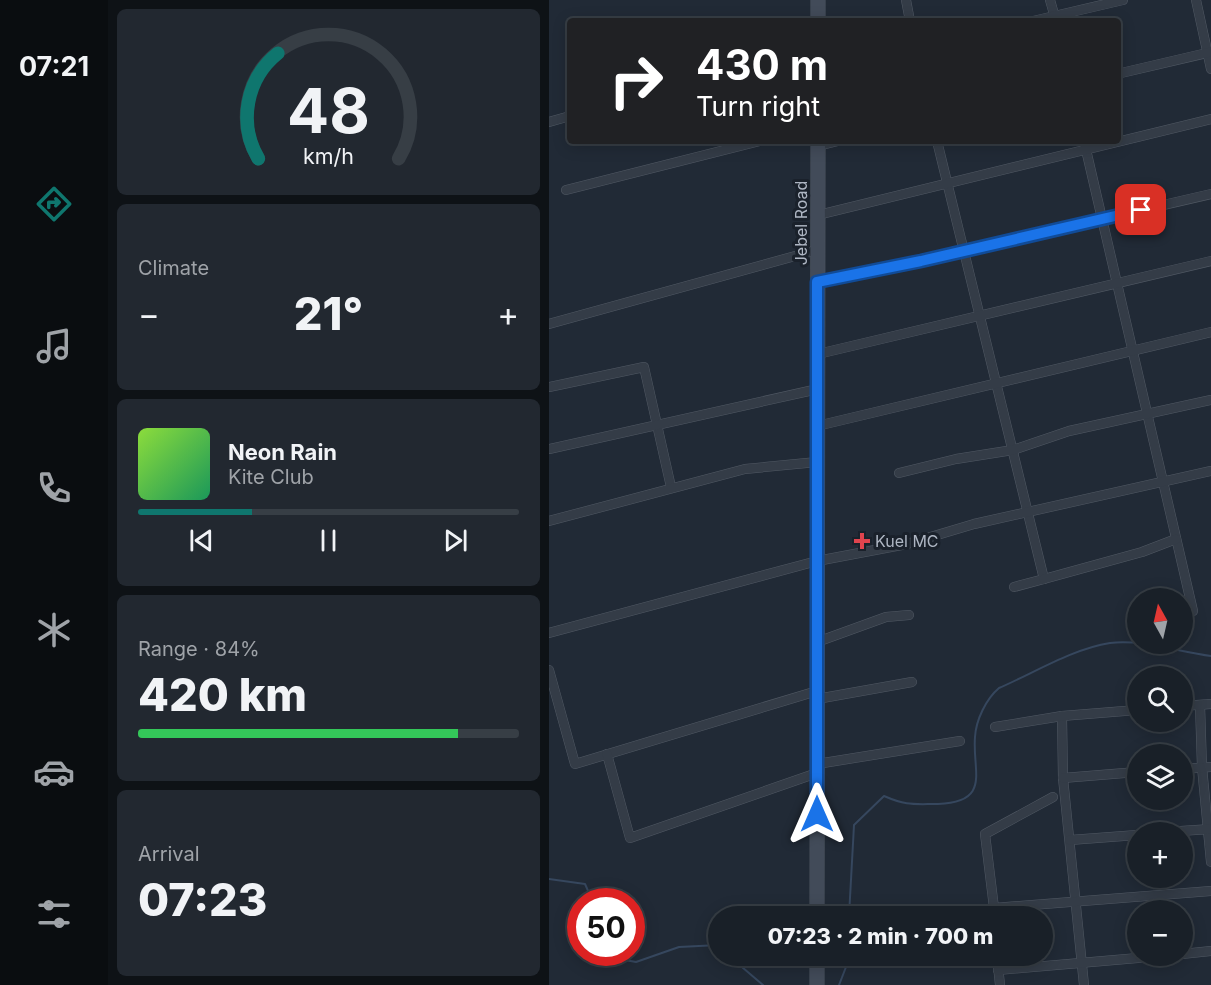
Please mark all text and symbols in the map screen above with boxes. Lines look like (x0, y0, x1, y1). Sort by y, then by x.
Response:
text: 430 m (696, 39, 828, 90)
icon: right (597, 42, 675, 120)
text: 07:21 (19, 50, 89, 83)
text: 48 (287, 73, 370, 148)
text: Turn right (696, 90, 820, 123)
text: km/h (303, 143, 354, 169)
street label: Jebel Road (791, 181, 811, 265)
icon: directions (33, 183, 75, 225)
pin (1115, 184, 1166, 235)
icon: arrive (1124, 193, 1157, 226)
text: Climate (138, 256, 209, 280)
text: 21° (294, 286, 363, 341)
text: − (138, 294, 160, 334)
text: + (497, 294, 519, 334)
icon: music (33, 325, 75, 367)
text: Neon Rain (228, 439, 337, 465)
text: Kite Club (228, 465, 314, 489)
icon: phone (33, 467, 75, 509)
icon: previous (185, 524, 218, 557)
icon: pause (312, 524, 345, 557)
icon: next (439, 524, 472, 557)
place label: Kuel MC (875, 531, 939, 551)
marker: Kuel MC (853, 532, 871, 550)
north arrow (1127, 588, 1193, 654)
map controls (1127, 588, 1193, 966)
icon: climate (33, 609, 75, 651)
text: Range · 84% (138, 637, 260, 661)
button: search (1127, 666, 1193, 732)
text: 420 km (138, 667, 307, 722)
button: layers (1127, 744, 1193, 810)
icon: car (33, 751, 75, 793)
position arrow (785, 782, 849, 846)
button: + (1127, 822, 1193, 888)
text: Arrival (138, 842, 200, 866)
text: 07:23 (138, 872, 267, 927)
speed limit sign: 50 (567, 888, 645, 966)
icon: filters (33, 893, 75, 935)
button: − (1127, 900, 1193, 966)
text: 07:23 · 2 min · 700 m (768, 923, 993, 949)

